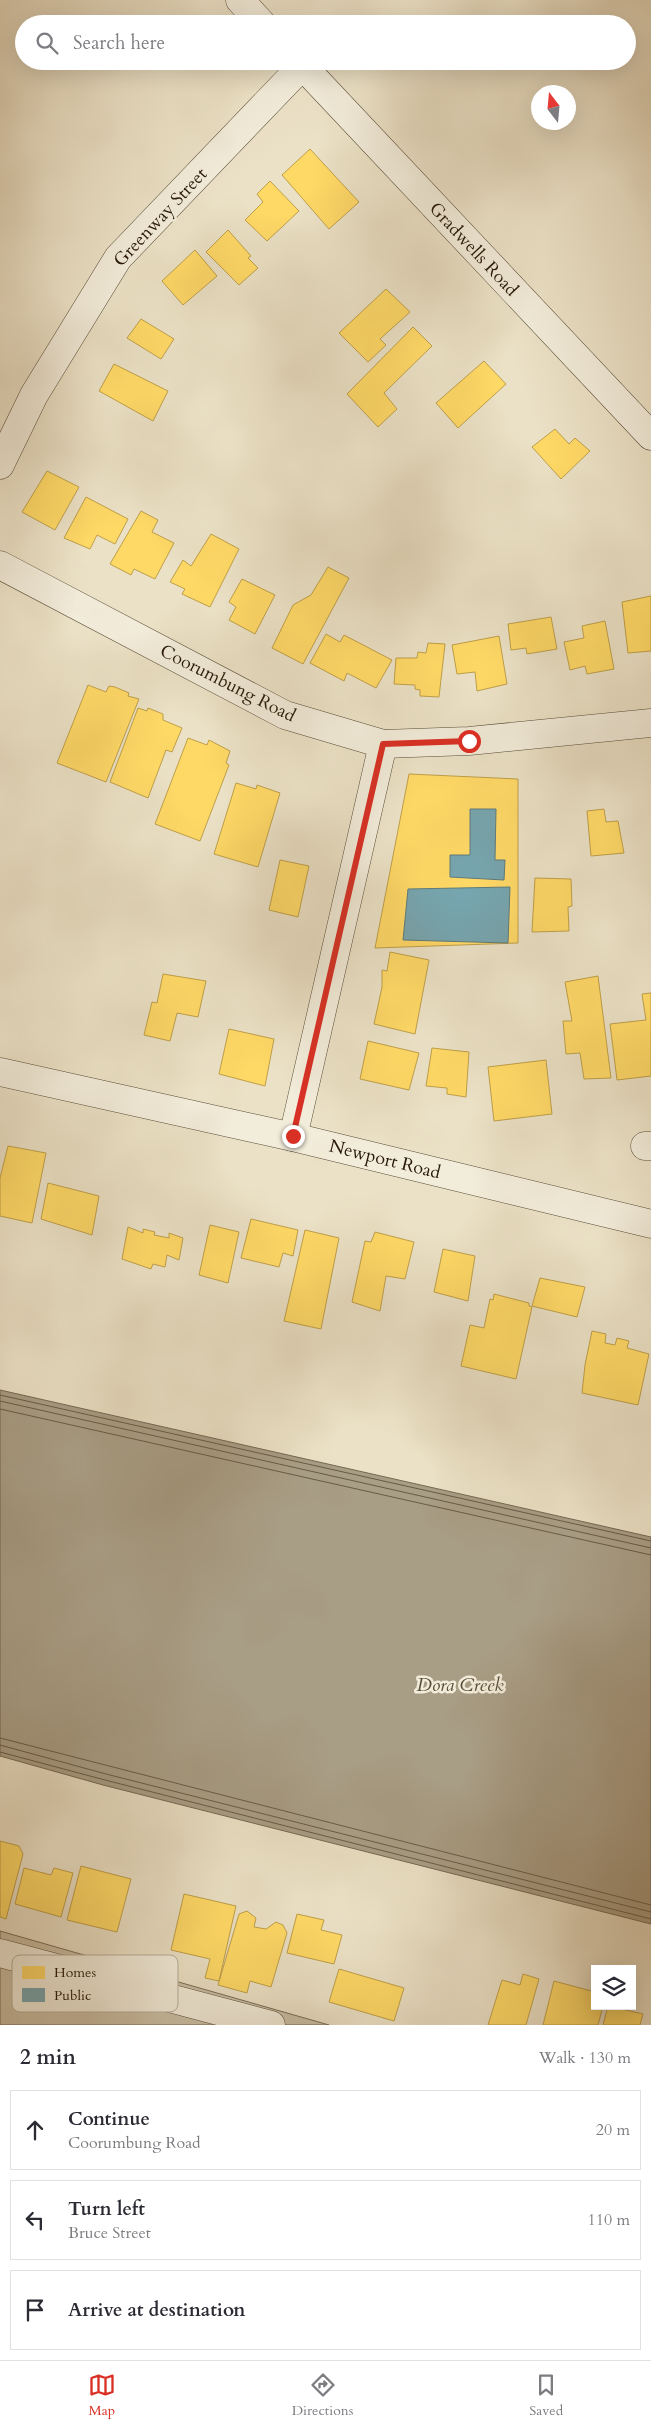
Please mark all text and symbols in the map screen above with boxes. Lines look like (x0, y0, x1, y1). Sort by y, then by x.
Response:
search box (15, 15, 636, 70)
icon: search (33, 29, 61, 57)
text: Search here (73, 30, 165, 56)
north arrow (531, 85, 576, 130)
street label: Greenway Street (108, 162, 213, 272)
street label: Gradwells Road (423, 197, 524, 302)
street label: Coorumbung Road (156, 638, 300, 729)
route start (458, 730, 481, 753)
route end (282, 1125, 305, 1148)
street label: Newport Road (327, 1134, 444, 1185)
water label: Dora Creek (416, 1672, 504, 1698)
legend (12, 1955, 178, 2012)
text: Homes (54, 1963, 96, 1982)
map controls (591, 1965, 636, 2010)
button: layers (591, 1965, 636, 2010)
text: Public (54, 1986, 91, 2005)
text: 2 min (20, 2043, 76, 2072)
text: Walk · 130 m (539, 2047, 631, 2069)
text: Continue (68, 2106, 150, 2132)
icon: ahead (21, 2116, 49, 2144)
text: 20 m (596, 2119, 630, 2141)
text: Coorumbung Road (68, 2132, 201, 2154)
text: Turn left (68, 2196, 145, 2222)
icon: left (21, 2206, 49, 2234)
text: 110 m (588, 2209, 630, 2231)
text: Bruce Street (68, 2222, 151, 2244)
icon: arrive (21, 2296, 49, 2324)
text: Arrive at destination (68, 2297, 245, 2323)
tab: Map (88, 2371, 116, 2420)
tab: Directions (292, 2371, 353, 2420)
tab: Saved (529, 2371, 563, 2420)

